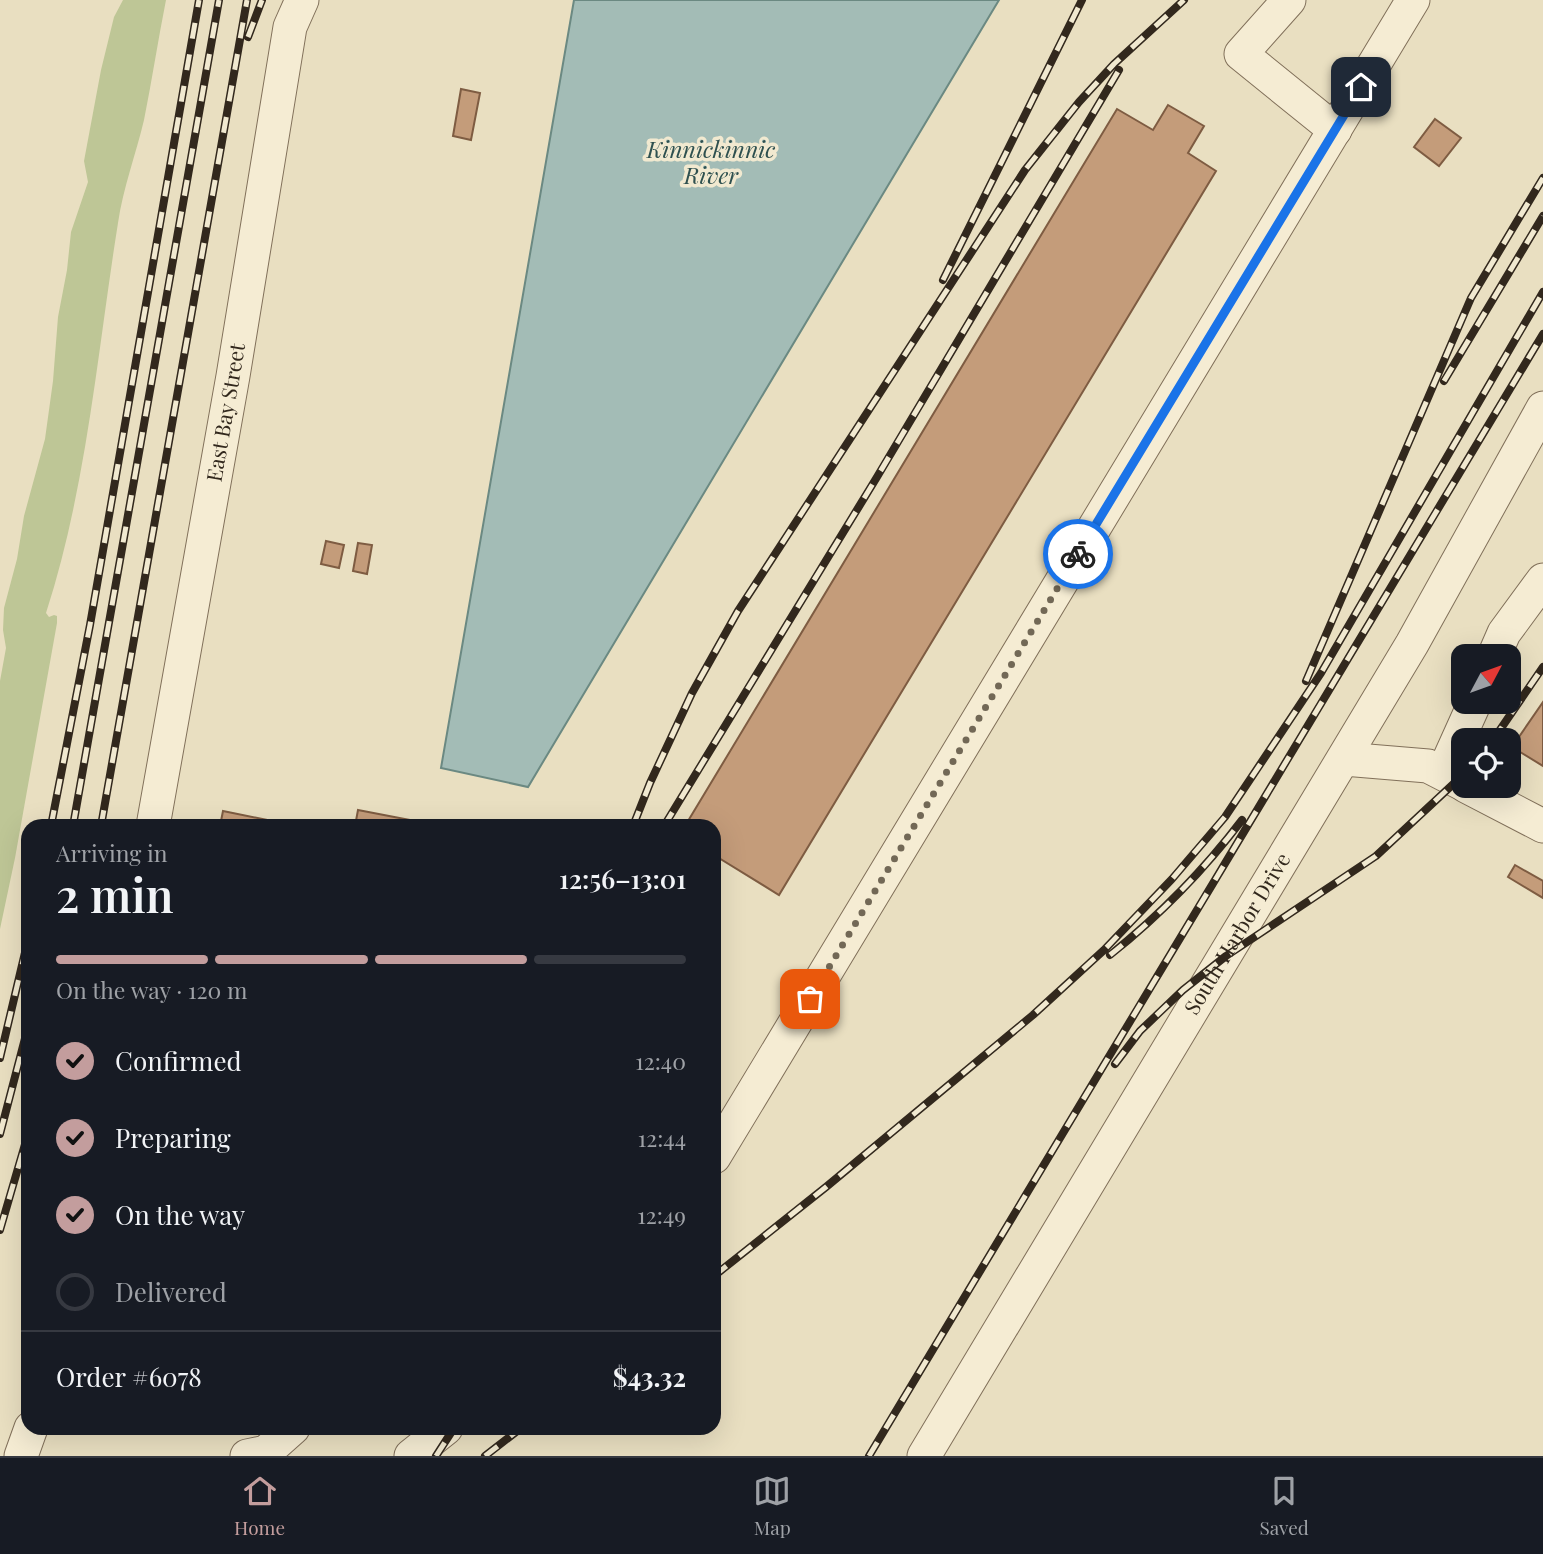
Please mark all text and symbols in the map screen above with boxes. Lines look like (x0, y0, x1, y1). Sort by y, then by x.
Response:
pin (1331, 57, 1391, 117)
icon: home (1342, 68, 1380, 106)
water label: Kinnickinnic River (646, 133, 775, 190)
street label: East Bay Street (198, 340, 250, 484)
courier (1043, 519, 1113, 589)
icon: bike (1059, 535, 1097, 573)
north arrow (1451, 644, 1521, 714)
map controls (1451, 644, 1521, 798)
button: locate (1451, 728, 1521, 798)
text: Arriving in (56, 837, 168, 868)
street label: South Harbor Drive (1177, 847, 1295, 1019)
text: 12:56–13:01 (559, 861, 686, 896)
text: 2 min (56, 863, 174, 925)
pin (780, 969, 840, 1029)
text: On the way · 120 m (56, 974, 248, 1005)
icon: bag (791, 980, 829, 1018)
icon: check (56, 1042, 94, 1080)
text: Confirmed (115, 1043, 242, 1078)
text: 12:40 (635, 1045, 686, 1076)
icon: check (56, 1119, 94, 1157)
text: Preparing (115, 1120, 231, 1155)
text: 12:44 (638, 1122, 686, 1153)
icon: check (56, 1196, 94, 1234)
text: On the way (115, 1197, 245, 1232)
text: 12:49 (637, 1199, 686, 1230)
text: Delivered (115, 1274, 227, 1309)
text: Order #6078 (56, 1359, 202, 1394)
text: $43.32 (613, 1359, 686, 1394)
tab: Home (234, 1472, 285, 1540)
tab: Map (753, 1472, 791, 1540)
tab: Saved (1259, 1472, 1309, 1540)

